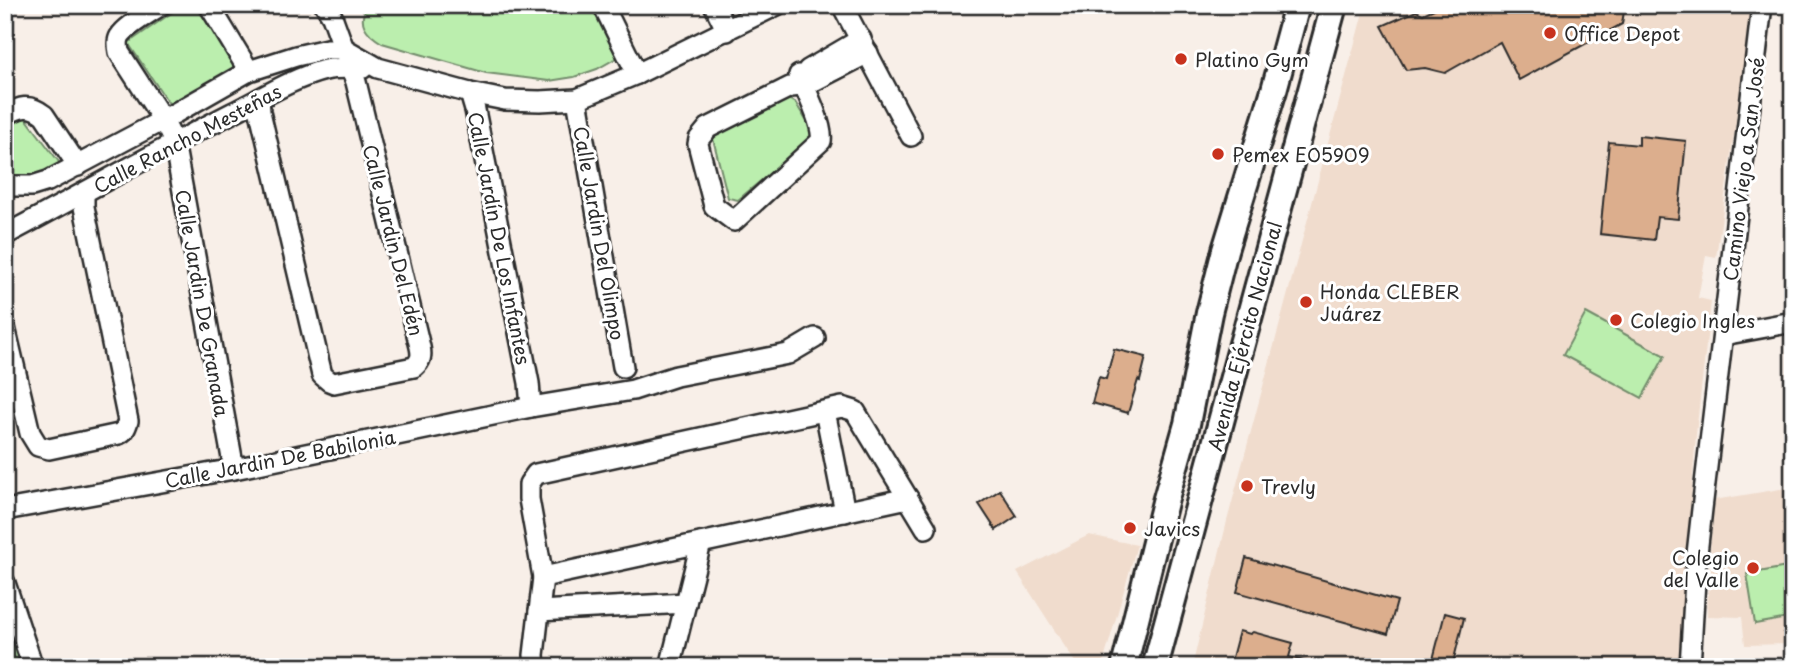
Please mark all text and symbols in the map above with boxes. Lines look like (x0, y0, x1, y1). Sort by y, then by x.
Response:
place label: Office Depot (1564, 19, 1681, 47)
marker: Office Depot (1542, 25, 1558, 41)
place label: Platino Gym (1195, 45, 1309, 73)
marker: Platino Gym (1173, 51, 1189, 67)
street label: Camino Viejo a San José (1715, 56, 1771, 282)
street label: Calle Rancho Mesteñas (88, 77, 286, 199)
street label: Calle Jardín De Los Infantes (462, 109, 538, 367)
street label: Calle Jardin Del Olimpo (567, 124, 633, 342)
place label: Pemex E05909 (1232, 140, 1370, 168)
street label: Calle Jardin Del Edén (357, 141, 431, 339)
marker: Pemex E05909 (1210, 146, 1226, 162)
street label: Calle Jardin De Granada (169, 187, 237, 419)
street label: Avenida Ejército Nacional (1200, 218, 1288, 454)
place label: Honda CLEBER Juárez (1320, 277, 1460, 327)
marker: Honda CLEBER Juárez (1298, 294, 1314, 310)
place label: Colegio Ingles (1630, 306, 1755, 334)
marker: Colegio Ingles (1608, 312, 1624, 328)
street label: Calle Jardin De Babilonia (162, 422, 398, 494)
place label: Trevly (1261, 472, 1316, 500)
marker: Trevly (1239, 478, 1255, 494)
place label: Javics (1144, 514, 1200, 542)
marker: Javics (1122, 520, 1138, 536)
place label: Colegio del Valle (1663, 543, 1739, 593)
marker: Colegio del Valle (1745, 560, 1761, 576)

